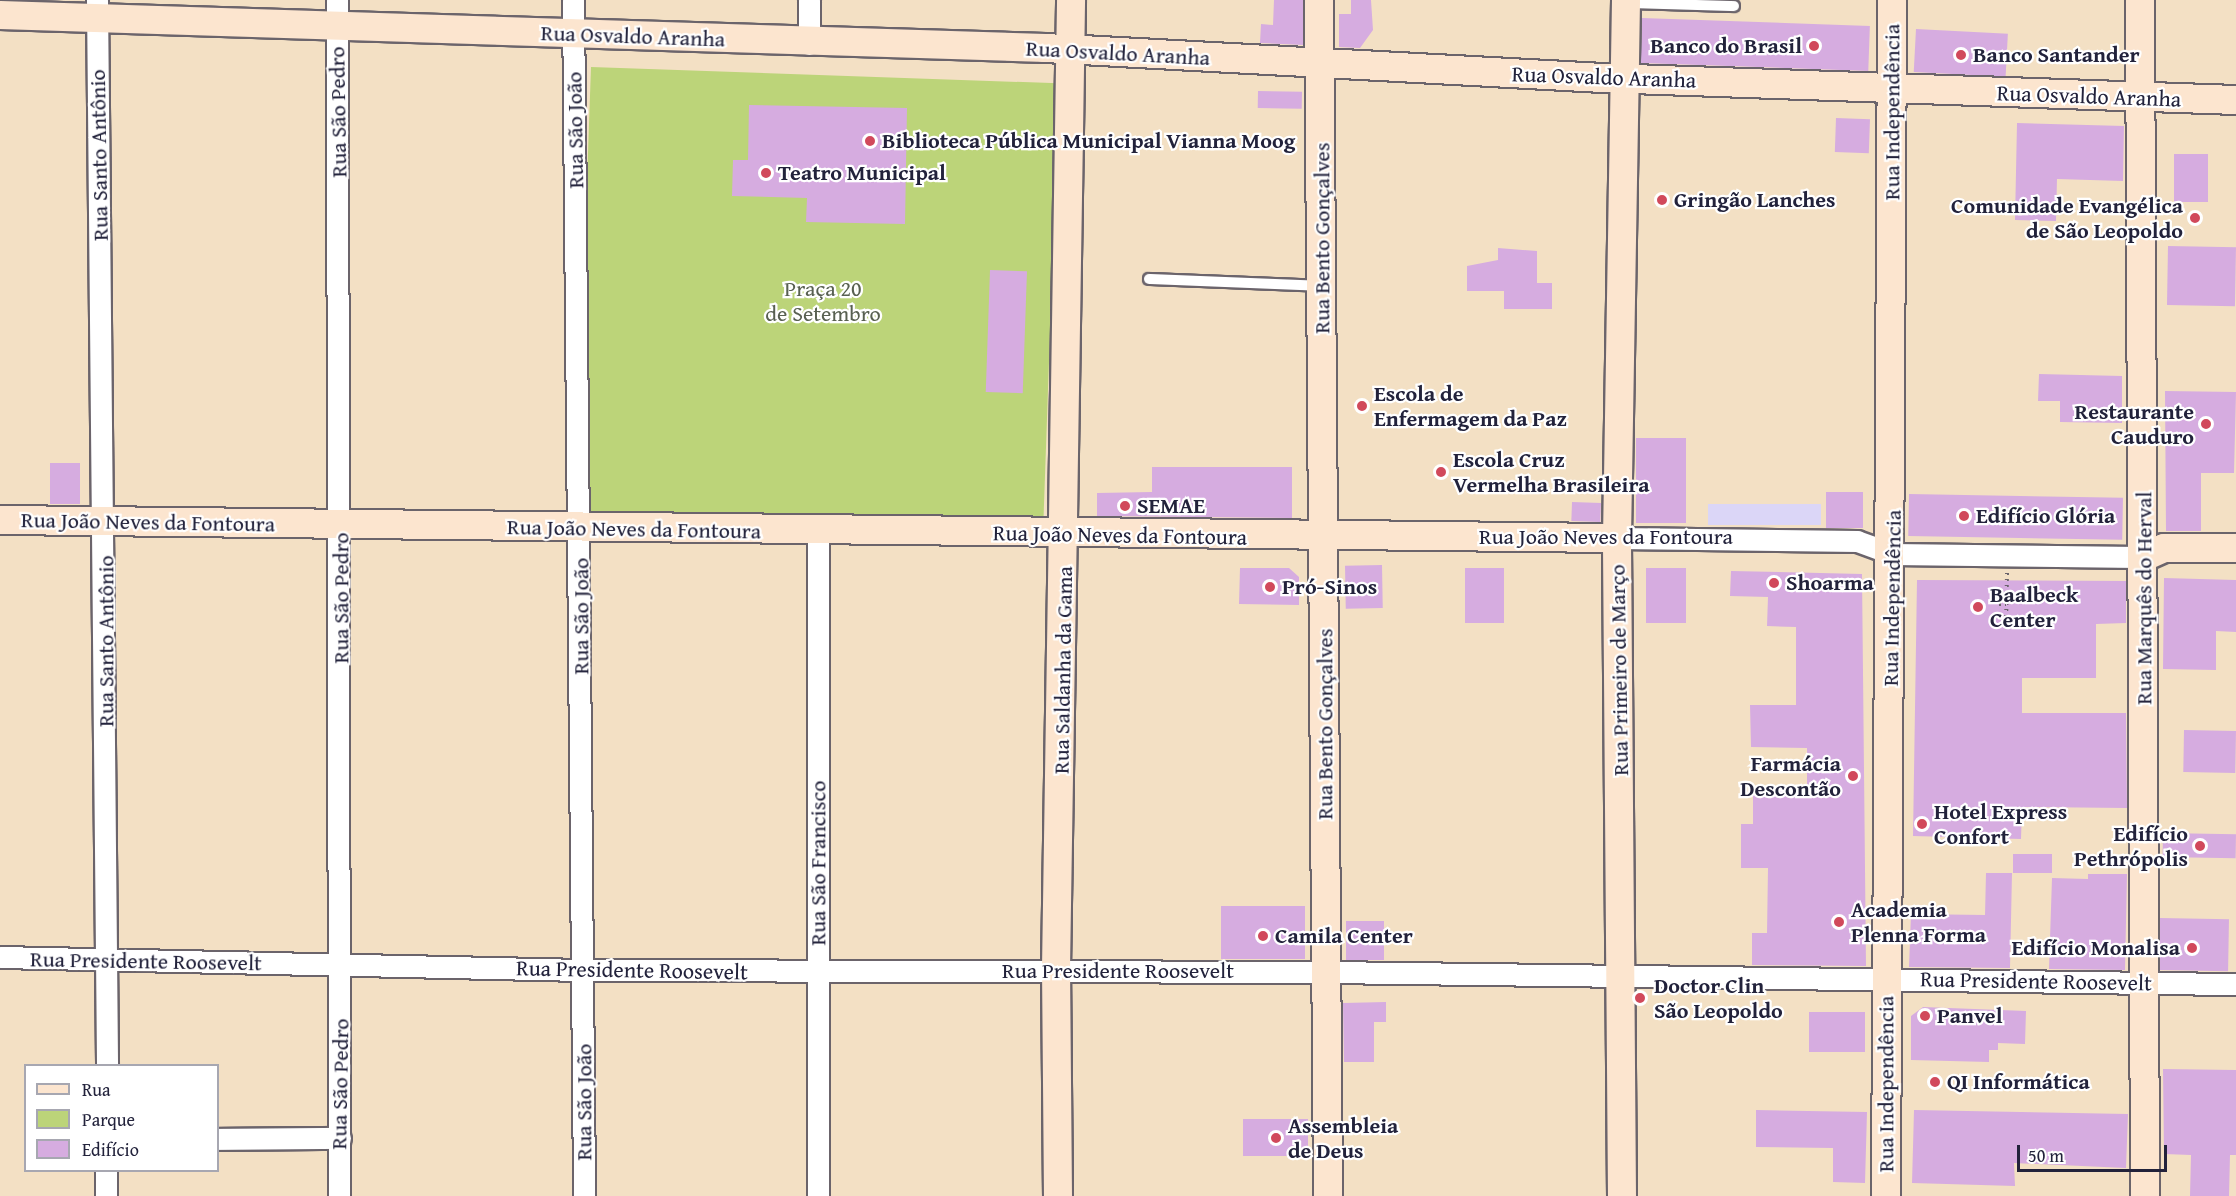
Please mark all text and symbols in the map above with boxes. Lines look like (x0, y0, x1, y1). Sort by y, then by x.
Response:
street label: Rua Osvaldo Aranha (540, 20, 726, 52)
street label: Rua Independência (1879, 24, 1905, 200)
place label: Banco do Brasil (1650, 33, 1802, 59)
street label: Rua Osvaldo Aranha (1025, 35, 1211, 71)
marker: Banco do Brasil (1807, 39, 1821, 53)
place label: Banco Santander (1973, 42, 2140, 68)
street label: Rua São Pedro (324, 46, 352, 178)
marker: Banco Santander (1954, 48, 1968, 62)
street label: Rua Osvaldo Aranha (1511, 61, 1697, 93)
street label: Rua Santo Antônio (84, 69, 114, 241)
street label: Rua São João (561, 71, 589, 189)
street label: Rua Osvaldo Aranha (1996, 80, 2182, 112)
place label: Biblioteca Pública Municipal Vianna Moog (882, 128, 1295, 154)
marker: Biblioteca Pública Municipal Vianna Moog (863, 134, 877, 148)
street label: Rua Bento Gonçalves (1309, 142, 1335, 334)
place label: Teatro Municipal (778, 160, 946, 186)
marker: Teatro Municipal (759, 166, 773, 180)
place label: Gringão Lanches (1674, 187, 1836, 213)
place label: Comunidade Evangélica de São Leopoldo (1951, 192, 2183, 243)
marker: Gringão Lanches (1655, 193, 1669, 207)
marker: Comunidade Evangélica de São Leopoldo (2188, 211, 2202, 225)
park label: Praça 20 de Setembro (765, 275, 881, 326)
place label: Escola de Enfermagem da Paz (1374, 380, 1567, 432)
place label: Restaurante Cauduro (2075, 398, 2194, 450)
marker: Escola de Enfermagem da Paz (1355, 399, 1369, 413)
marker: Restaurante Cauduro (2199, 417, 2213, 431)
place label: Escola Cruz Vermelha Brasileira (1453, 446, 1650, 498)
marker: Escola Cruz Vermelha Brasileira (1434, 465, 1448, 479)
street label: Rua Marquês do Herval (2131, 491, 2157, 705)
place label: SEMAE (1137, 493, 1205, 519)
marker: SEMAE (1118, 499, 1132, 513)
place label: Edifício Glória (1976, 503, 2115, 529)
street label: Rua João Neves da Fontoura (21, 507, 275, 537)
marker: Edifício Glória (1957, 509, 1971, 523)
street label: Rua Independência (1877, 510, 1907, 686)
street label: Rua João Neves da Fontoura (507, 514, 761, 544)
street label: Rua João Neves da Fontoura (993, 520, 1247, 550)
street label: Rua João Neves da Fontoura (1479, 524, 1733, 550)
street label: Rua São Pedro (328, 533, 354, 663)
street label: Rua Santo Antônio (93, 555, 119, 727)
street label: Rua São João (568, 558, 594, 674)
street label: Rua Primeiro de Março (1604, 564, 1634, 776)
street label: Rua Saldanha da Gama (1048, 566, 1078, 774)
place label: Shoarma (1786, 570, 1874, 596)
place label: Pró-Sinos (1282, 574, 1377, 600)
marker: Shoarma (1767, 576, 1781, 590)
marker: Pró-Sinos (1263, 580, 1277, 594)
place label: Baalbeck Center (1990, 581, 2078, 632)
marker: Baalbeck Center (1971, 600, 1985, 614)
street label: Rua Bento Gonçalves (1312, 628, 1338, 820)
place label: Farmácia Descontão (1740, 750, 1841, 802)
marker: Farmácia Descontão (1846, 769, 1860, 783)
street label: Rua São Francisco (805, 780, 831, 946)
place label: Hotel Express Confort (1934, 798, 2067, 849)
marker: Hotel Express Confort (1915, 817, 1929, 831)
place label: Edifício Pethrópolis (2074, 820, 2188, 872)
marker: Edifício Pethrópolis (2193, 839, 2207, 853)
place label: Academia Plenna Forma (1851, 896, 1986, 948)
marker: Academia Plenna Forma (1832, 915, 1846, 929)
place label: Camila Center (1275, 923, 1413, 949)
marker: Camila Center (1256, 929, 1270, 943)
place label: Edifício Monalisa (2011, 935, 2180, 961)
marker: Edifício Monalisa (2185, 941, 2199, 955)
street label: Rua Presidente Roosevelt (30, 946, 262, 976)
street label: Rua Presidente Roosevelt (516, 955, 748, 985)
street label: Rua Presidente Roosevelt (1002, 958, 1234, 984)
street label: Rua Presidente Roosevelt (1920, 966, 2152, 996)
place label: Doctor Clin São Leopoldo (1654, 972, 1783, 1023)
marker: Doctor Clin São Leopoldo (1631, 989, 1649, 1007)
street label: Rua Independência (1873, 996, 1899, 1172)
place label: Panvel (1937, 1003, 2002, 1029)
marker: Panvel (1918, 1009, 1932, 1023)
street label: Rua São Pedro (326, 1018, 354, 1150)
street label: Rua São João (571, 1044, 597, 1160)
legend (24, 1064, 219, 1172)
place label: QI Informática (1947, 1069, 2090, 1095)
marker: QI Informática (1928, 1075, 1942, 1089)
text: Rua (82, 1076, 111, 1103)
text: Parque (82, 1106, 135, 1133)
place label: Assembleia de Deus (1288, 1112, 1398, 1164)
marker: Assembleia de Deus (1269, 1131, 1283, 1145)
scale bar (2020, 1133, 2170, 1171)
text: Edifício (82, 1136, 139, 1163)
text: 50 m (2028, 1142, 2064, 1169)

